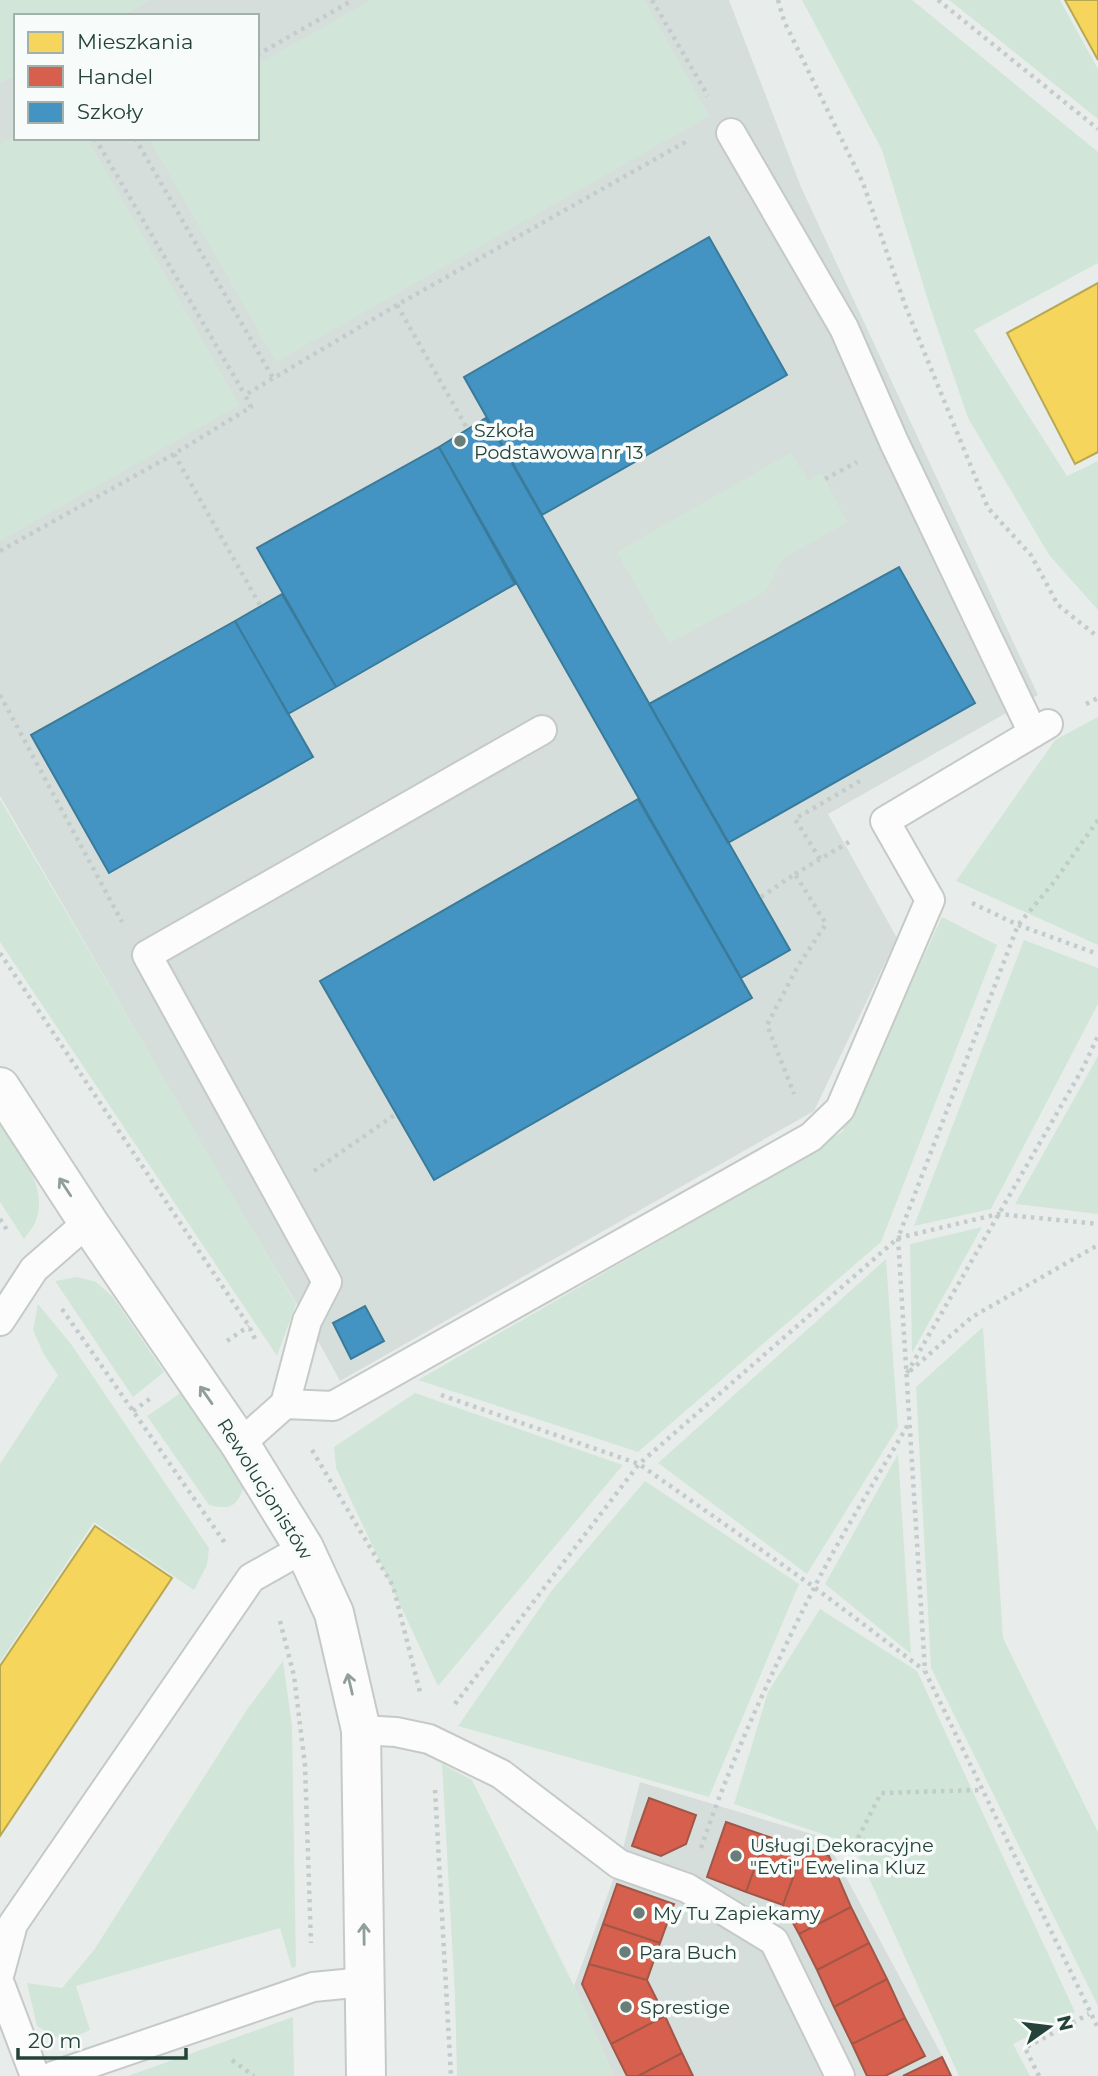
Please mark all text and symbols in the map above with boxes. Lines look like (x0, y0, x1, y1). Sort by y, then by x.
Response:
legend (14, 14, 259, 140)
text: Mieszkania (77, 29, 193, 54)
text: Handel (77, 64, 153, 89)
text: Szkoły (77, 99, 144, 124)
place label: Szkoła Podstawowa nr 13 (474, 419, 643, 464)
marker: Szkoła Podstawowa nr 13 (452, 433, 468, 449)
one-way arrow (58, 1177, 72, 1197)
one-way arrow (199, 1386, 213, 1405)
street label: Rewolucjonistów (212, 1414, 318, 1564)
one-way arrow (343, 1673, 356, 1695)
place label: Usługi Dekoracyjne "Evti" Ewelina Kluz (750, 1834, 934, 1879)
marker: Usługi Dekoracyjne "Evti" Ewelina Kluz (728, 1848, 744, 1864)
place label: My Tu Zapiekamy (653, 1902, 821, 1925)
marker: My Tu Zapiekamy (631, 1905, 647, 1921)
one-way arrow (357, 1923, 370, 1946)
place label: Para Buch (639, 1941, 737, 1964)
marker: Para Buch (617, 1944, 633, 1960)
north arrow (1014, 1992, 1084, 2062)
place label: Sprestige (640, 1996, 730, 2019)
marker: Sprestige (618, 1999, 634, 2015)
text: N (1052, 2013, 1078, 2033)
scale bar (18, 2016, 186, 2060)
text: 20 m (28, 2028, 82, 2053)

